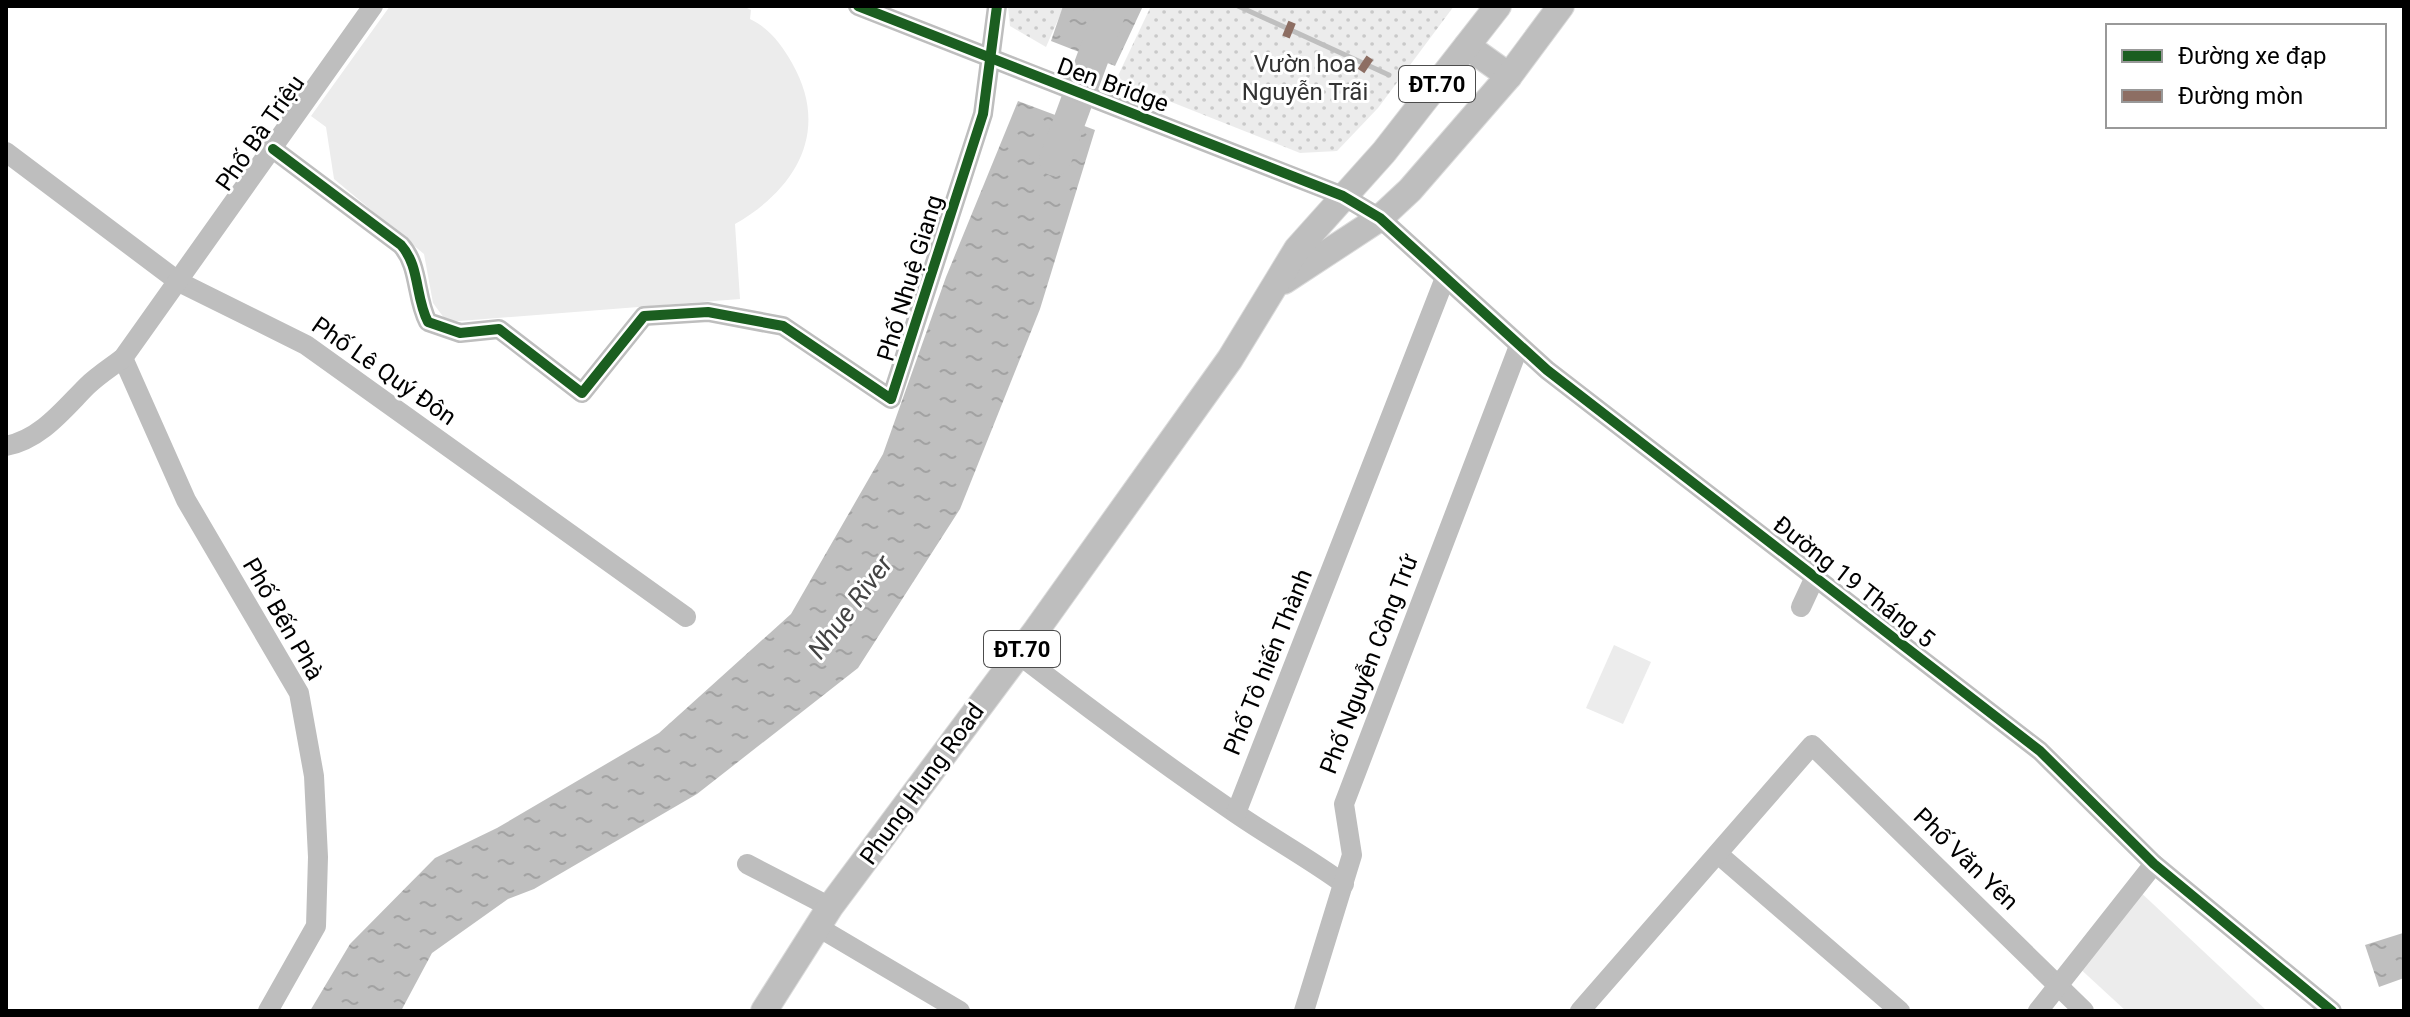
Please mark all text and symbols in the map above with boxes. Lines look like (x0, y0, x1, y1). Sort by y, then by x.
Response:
legend (2106, 24, 2386, 128)
text: Đường xe đạp (2178, 42, 2327, 70)
park label: Vườn hoa Nguyễn Trãi (1242, 50, 1368, 106)
street label: Den Bridge (1054, 52, 1172, 118)
road number: ĐT.70 (1399, 66, 1475, 102)
street label: Phố Bà Triệu (210, 70, 310, 196)
text: Đường mòn (2178, 82, 2303, 110)
street label: Phố Nhuệ Giang (871, 192, 949, 364)
street label: Phố Lê Quý Đôn (306, 311, 462, 431)
street label: Đường 19 Tháng 5 (1768, 510, 1940, 654)
water label: Nhue River (802, 548, 899, 664)
street label: Phố Nguyễn Công Trứ (1314, 549, 1424, 778)
street label: Phố Bến Phà (237, 553, 329, 685)
street label: Phố Tô hiến Thành (1218, 565, 1318, 759)
road number: ĐT.70 (984, 631, 1060, 667)
street label: Phung Hung Road (854, 698, 990, 870)
street label: Phố Văn Yên (1908, 802, 2024, 916)

